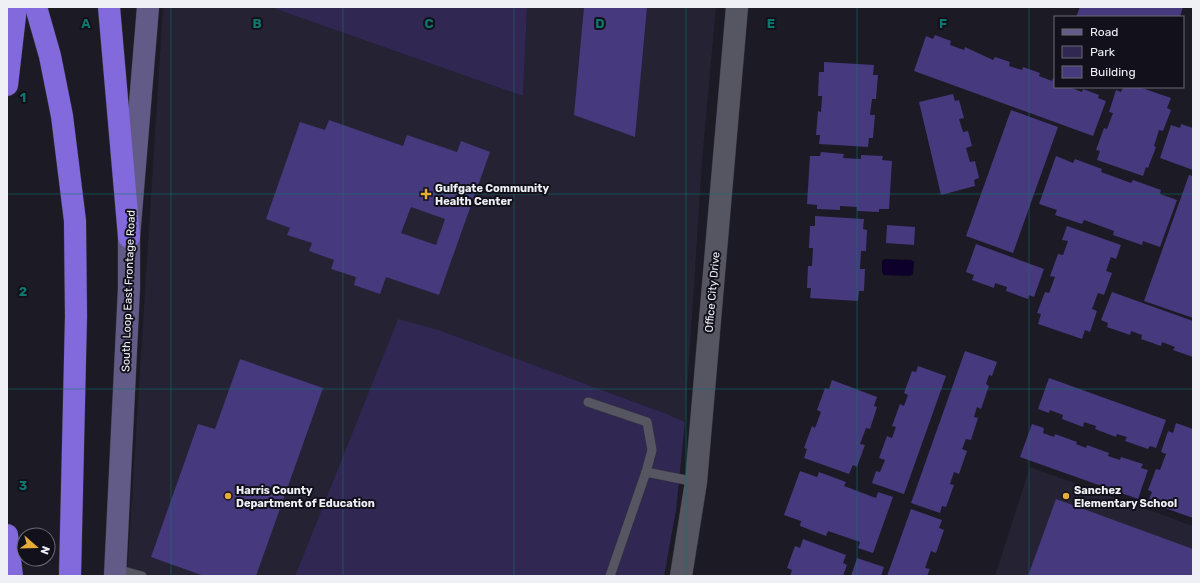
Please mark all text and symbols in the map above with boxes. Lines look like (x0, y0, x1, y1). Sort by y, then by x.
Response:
text: A (81, 16, 91, 31)
text: B (252, 16, 262, 31)
text: C (424, 16, 434, 31)
text: D (595, 16, 605, 31)
text: E (767, 16, 775, 31)
text: F (939, 16, 947, 31)
legend (1054, 16, 1184, 88)
text: Road (1090, 25, 1118, 39)
text: Park (1090, 45, 1116, 59)
text: Building (1090, 65, 1136, 79)
text: 1 (20, 90, 26, 105)
place label: Gulfgate Community Health Center (435, 182, 549, 208)
marker: Gulfgate Community Health Center (420, 188, 432, 200)
street label: South Loop East Frontage Road (119, 210, 138, 372)
street label: Office City Drive (702, 251, 723, 333)
text: 2 (19, 284, 27, 299)
text: 3 (19, 478, 28, 493)
place label: Harris County Department of Education (236, 484, 375, 510)
place label: Sanchez Elementary School (1074, 484, 1177, 510)
marker: Harris County Department of Education (223, 491, 233, 501)
marker: Sanchez Elementary School (1061, 491, 1071, 501)
north arrow (16, 527, 56, 567)
text: N (37, 544, 52, 556)

